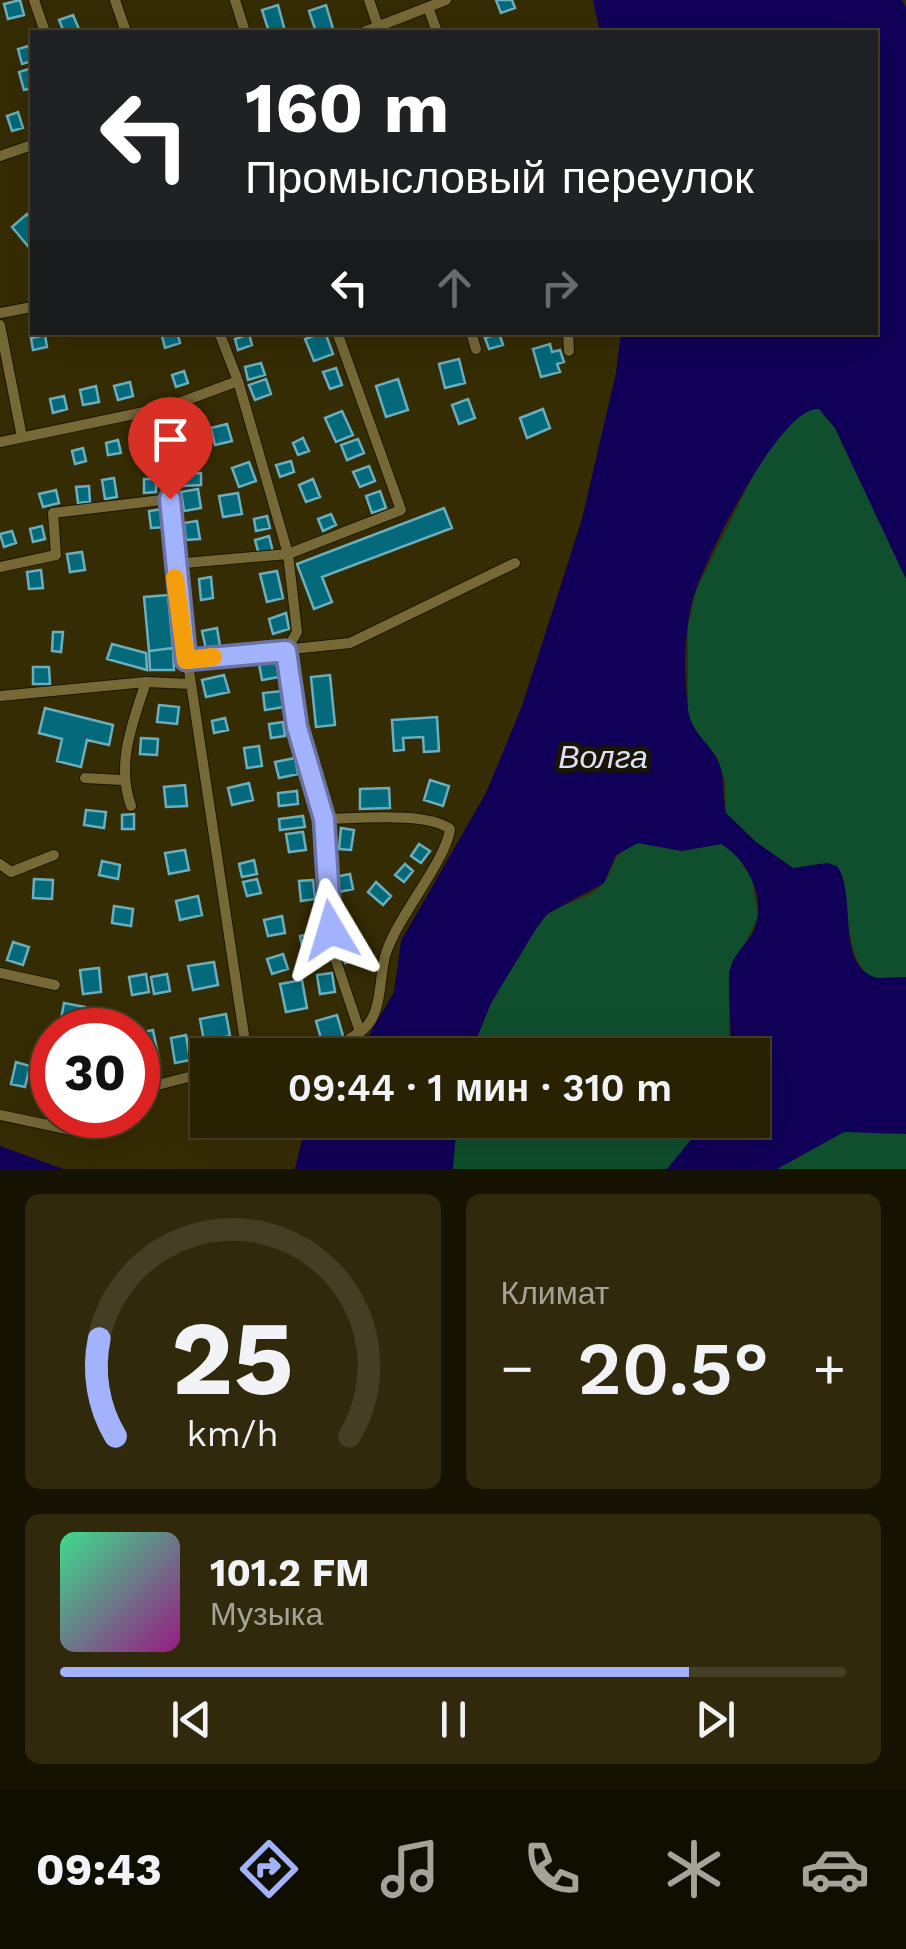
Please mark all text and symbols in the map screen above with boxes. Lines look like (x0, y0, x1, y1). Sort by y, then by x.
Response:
text: 160 m (245, 67, 449, 149)
icon: left (80, 70, 210, 200)
text: Промысловый переулок (245, 151, 754, 204)
icon: left (322, 260, 377, 315)
icon: ahead (427, 260, 482, 315)
icon: right (532, 260, 587, 315)
pin (128, 397, 213, 500)
icon: arrive (143, 412, 198, 467)
water label: Волга (558, 738, 648, 776)
position arrow (279, 878, 383, 982)
speed limit sign: 30 (30, 1008, 160, 1138)
text: 09:44 · 1 мин · 310 m (288, 1066, 672, 1110)
text: Климат (501, 1274, 609, 1312)
text: 25 (171, 1297, 294, 1419)
text: 20.5° (577, 1324, 769, 1412)
text: − (501, 1336, 534, 1400)
text: + (813, 1336, 846, 1400)
text: km/h (187, 1413, 279, 1455)
text: 101.2 FM (210, 1551, 370, 1595)
text: Музыка (210, 1595, 323, 1633)
icon: previous (164, 1692, 219, 1747)
icon: pause (426, 1692, 481, 1747)
icon: next (688, 1692, 743, 1747)
icon: directions (234, 1834, 304, 1904)
icon: music (375, 1834, 445, 1904)
icon: phone (517, 1834, 587, 1904)
icon: climate (659, 1834, 729, 1904)
icon: car (800, 1834, 870, 1904)
text: 09:43 (36, 1843, 162, 1896)

